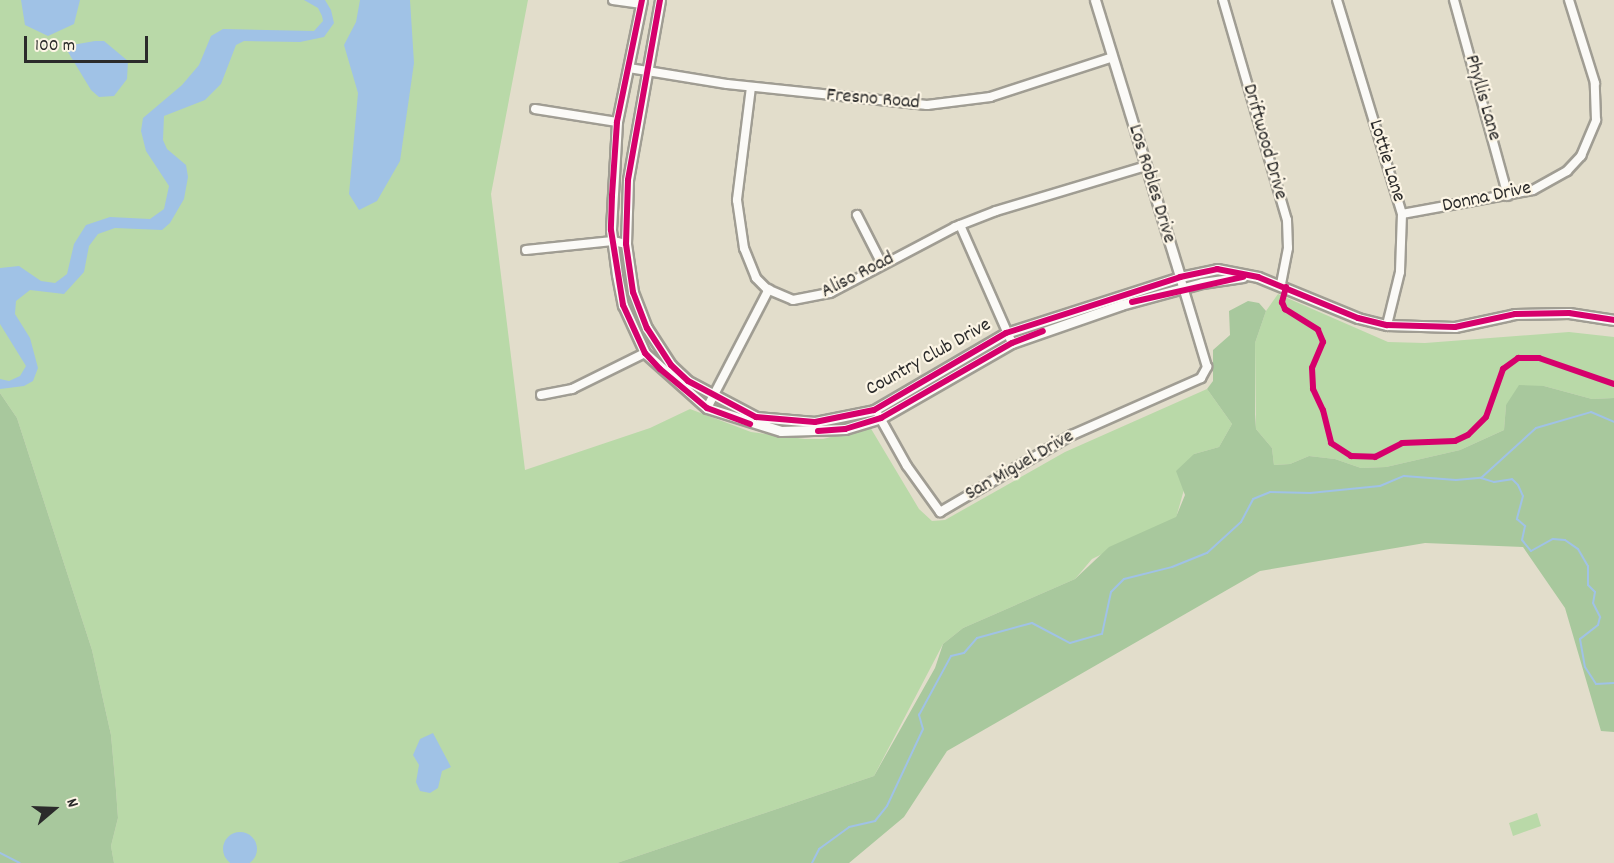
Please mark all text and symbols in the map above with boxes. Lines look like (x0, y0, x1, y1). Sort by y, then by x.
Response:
scale bar (27, 24, 152, 62)
text: 100 m (35, 34, 75, 59)
street label: Phyllis Lane (1458, 52, 1506, 144)
street label: Driftwood Drive (1236, 81, 1292, 203)
street label: Fresno Road (825, 84, 921, 116)
street label: Lottie Lane (1362, 117, 1410, 205)
street label: Los Robles Drive (1122, 122, 1180, 246)
street label: Donna Drive (1440, 177, 1534, 219)
street label: Aliso Road (818, 247, 898, 305)
street label: Country Club Drive (862, 314, 996, 402)
street label: San Miguel Drive (961, 425, 1079, 507)
north arrow (24, 779, 84, 839)
text: N (59, 795, 84, 810)

